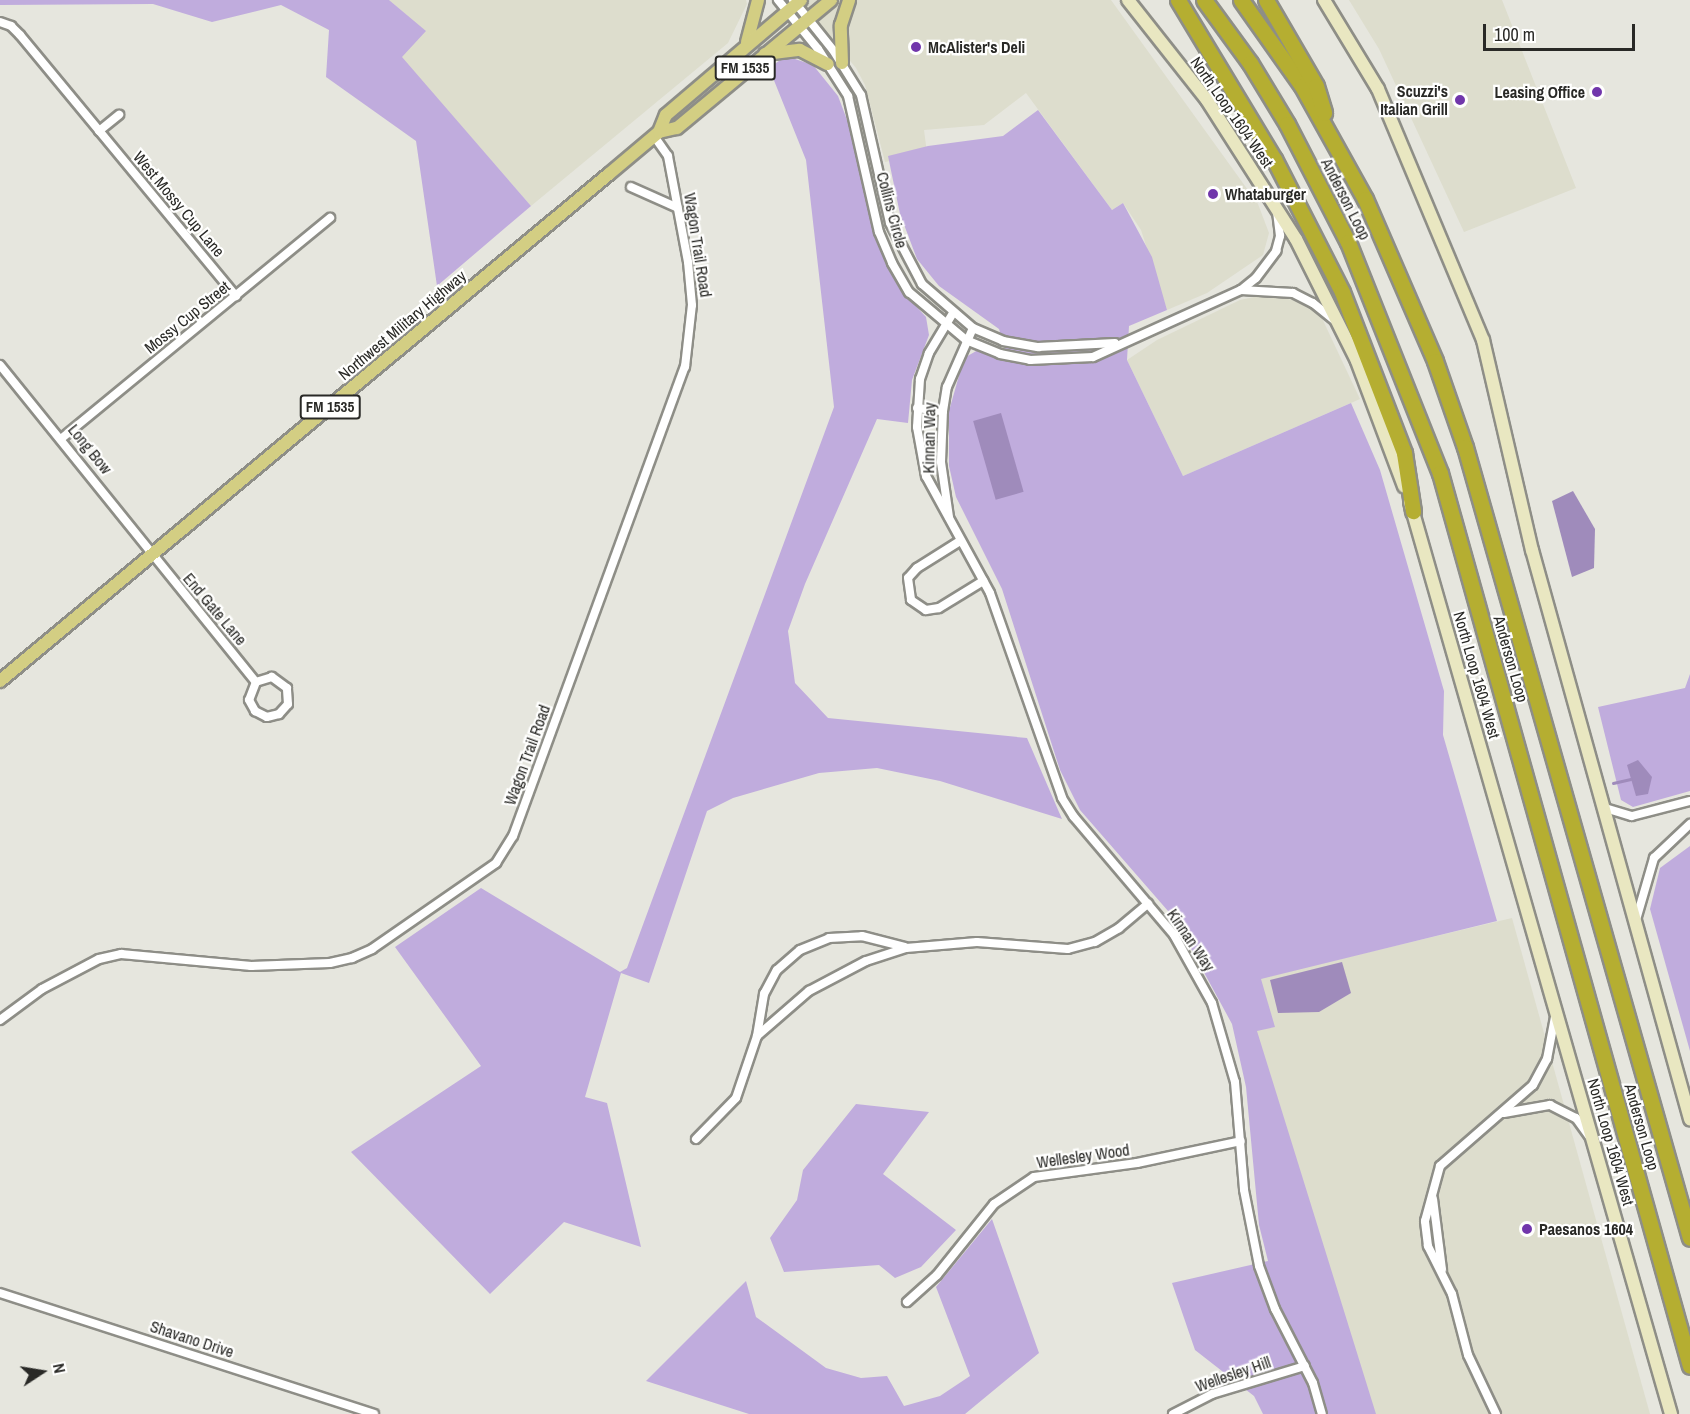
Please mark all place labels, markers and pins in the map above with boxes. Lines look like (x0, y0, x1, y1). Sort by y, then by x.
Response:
place label: McAlister's Deli (928, 37, 1025, 57)
marker: McAlister's Deli (909, 40, 923, 54)
place label: Scuzzi's Italian Grill (1380, 81, 1448, 119)
place label: Leasing Office (1495, 82, 1585, 102)
marker: Leasing Office (1590, 85, 1604, 99)
marker: Scuzzi's Italian Grill (1453, 93, 1467, 107)
place label: Whataburger (1225, 184, 1306, 204)
marker: Whataburger (1206, 187, 1220, 201)
place label: Paesanos 1604 (1539, 1219, 1633, 1239)
marker: Paesanos 1604 (1520, 1222, 1534, 1236)

